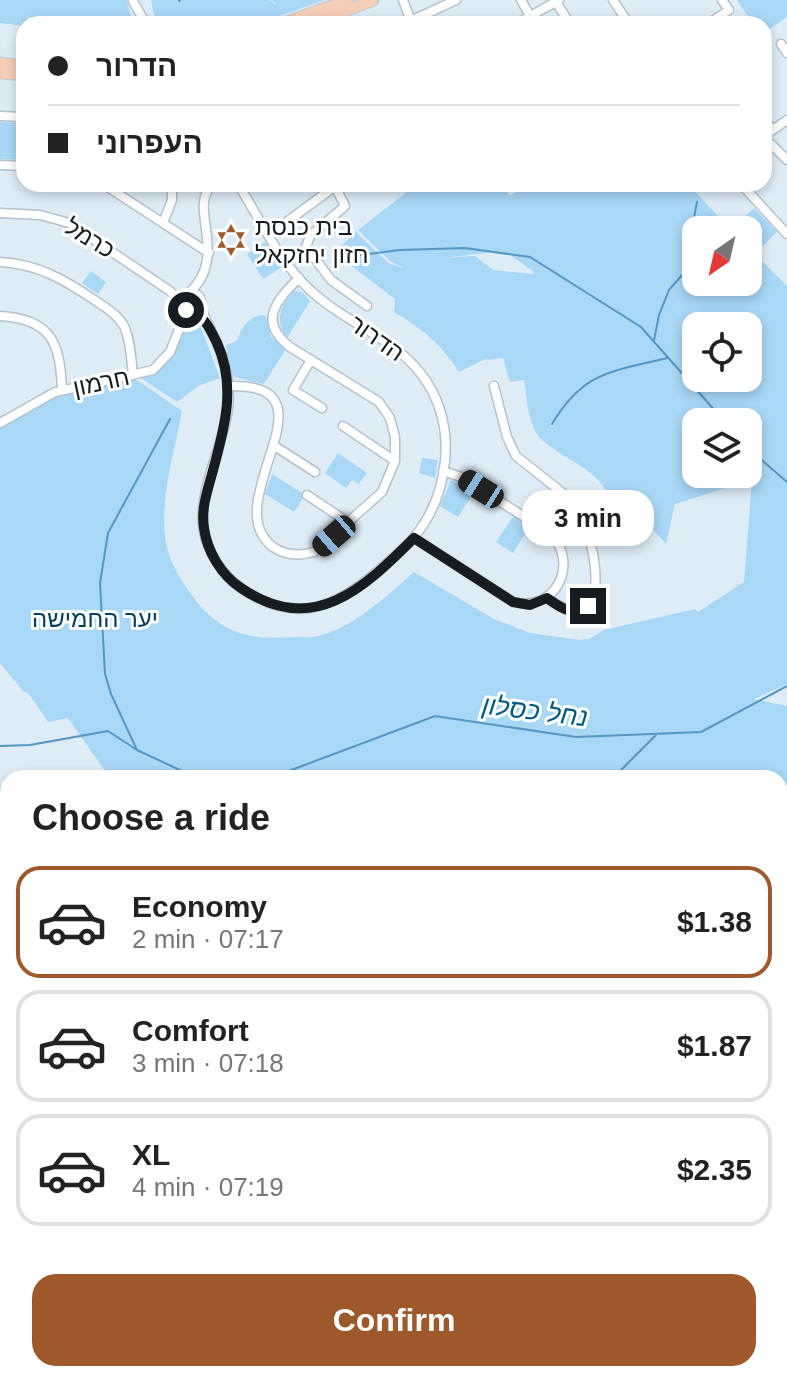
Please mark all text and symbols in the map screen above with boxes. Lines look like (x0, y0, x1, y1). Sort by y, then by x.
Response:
text: הדרור (96, 49, 177, 82)
text: העפרוני (96, 126, 203, 159)
street label: כרמל (60, 213, 120, 263)
place label: בית כנסת חזון יחזקאל (255, 213, 368, 268)
north arrow (682, 216, 762, 296)
map controls (682, 216, 762, 488)
synagogue icon: בית כנסת חזון יחזקאל (214, 223, 248, 257)
route start (168, 292, 204, 328)
street label: הדרור (345, 310, 409, 366)
button: locate (682, 312, 762, 392)
street label: חרמון (70, 363, 132, 401)
button: layers (682, 408, 762, 488)
car (454, 466, 508, 512)
callout: 3 min (522, 490, 654, 546)
text: 3 min (554, 503, 622, 533)
car (308, 511, 360, 561)
route end (570, 588, 606, 624)
park label: יער החמישה (32, 605, 158, 632)
water label: נחל כסלון (479, 690, 590, 732)
text: Choose a ride (32, 797, 270, 838)
icon: car (36, 886, 108, 958)
text: Economy (132, 890, 267, 923)
text: $1.38 (677, 905, 752, 938)
text: 2 min · 07:17 (132, 924, 284, 954)
icon: car (36, 1010, 108, 1082)
text: Comfort (132, 1014, 249, 1047)
text: $1.87 (677, 1029, 752, 1062)
text: 3 min · 07:18 (132, 1048, 284, 1078)
icon: car (36, 1134, 108, 1206)
text: XL (132, 1138, 170, 1171)
text: $2.35 (677, 1153, 752, 1186)
text: 4 min · 07:19 (132, 1172, 284, 1202)
button: Confirm (32, 1274, 756, 1366)

